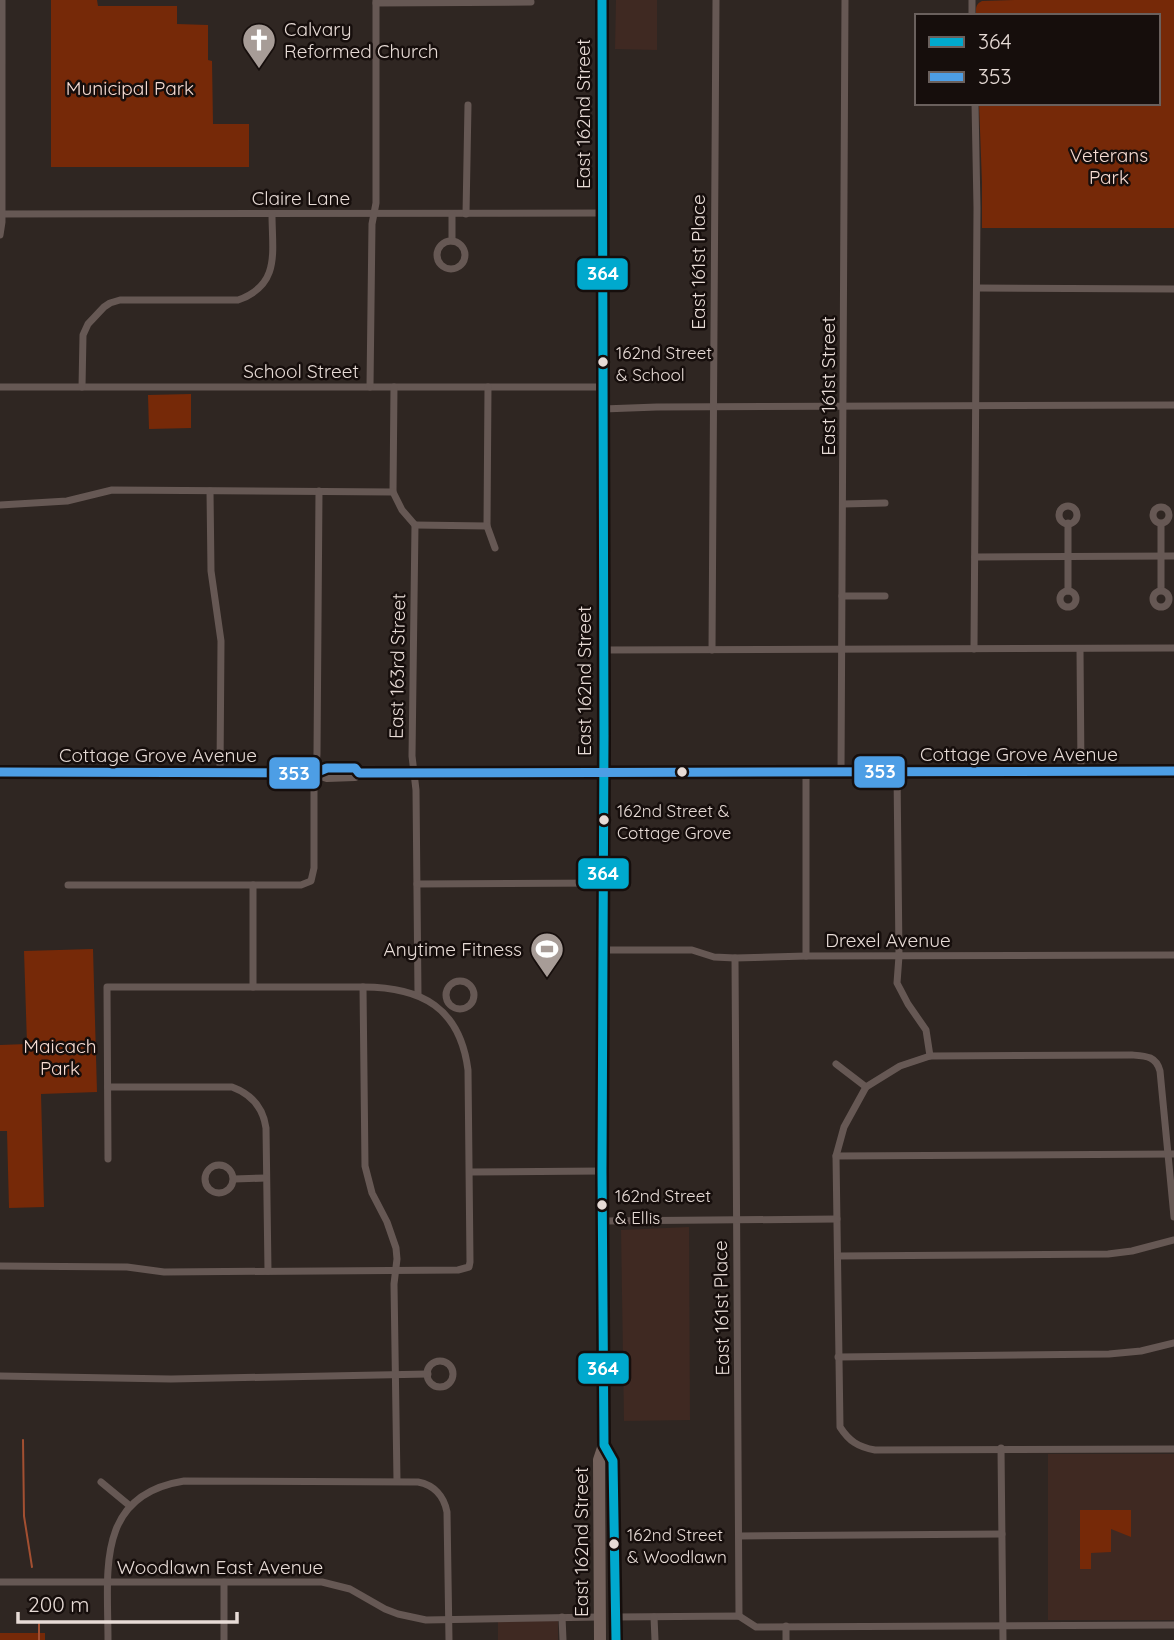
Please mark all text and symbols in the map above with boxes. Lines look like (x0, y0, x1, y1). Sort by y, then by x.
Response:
legend (915, 14, 1160, 105)
place label: Calvary Reformed Church (284, 17, 439, 63)
church icon: Calvary Reformed Church (240, 21, 278, 70)
text: 364 (978, 28, 1012, 54)
street label: East 162nd Street (571, 39, 595, 189)
text: 353 (978, 63, 1011, 89)
park label: Municipal Park (66, 76, 194, 100)
park label: Veterans Park (1070, 143, 1148, 189)
street label: Claire Lane (252, 186, 350, 210)
street label: East 161st Place (686, 194, 710, 330)
line badge: 364 (576, 257, 629, 291)
text: 364 (587, 261, 619, 285)
street label: East 161st Street (816, 316, 840, 456)
place label: 162nd Street & School (616, 342, 712, 385)
marker: 162nd Street & School (596, 355, 610, 369)
street label: School Street (243, 359, 359, 383)
street label: East 163rd Street (384, 593, 410, 739)
street label: East 162nd Street (572, 606, 596, 756)
street label: Cottage Grove Avenue (920, 742, 1118, 766)
street label: Cottage Grove Avenue (59, 743, 257, 767)
line badge: 353 (853, 755, 906, 789)
line badge: 353 (268, 756, 321, 790)
text: 353 (864, 759, 896, 783)
text: 353 (278, 761, 310, 785)
unlabelled marker (675, 765, 689, 779)
place label: 162nd Street & Cottage Grove (617, 800, 731, 843)
marker: 162nd Street & Cottage Grove (597, 813, 611, 827)
line badge: 364 (577, 857, 630, 890)
text: 364 (587, 861, 619, 885)
street label: Drexel Avenue (825, 928, 951, 952)
sports icon: Anytime Fitness (528, 930, 566, 979)
place label: Anytime Fitness (383, 937, 522, 961)
park label: Maicach Park (23, 1034, 97, 1080)
place label: 162nd Street & Ellis (615, 1185, 711, 1228)
marker: 162nd Street & Ellis (595, 1198, 609, 1212)
street label: East 161st Place (708, 1240, 734, 1376)
line badge: 364 (577, 1352, 630, 1385)
text: 364 (587, 1356, 619, 1380)
street label: East 162nd Street (569, 1467, 593, 1617)
place label: 162nd Street & Woodlawn (627, 1524, 727, 1567)
marker: 162nd Street & Woodlawn (607, 1537, 621, 1551)
street label: Woodlawn East Avenue (117, 1555, 323, 1579)
scale bar (18, 1580, 236, 1624)
text: 200 m (28, 1591, 90, 1617)

